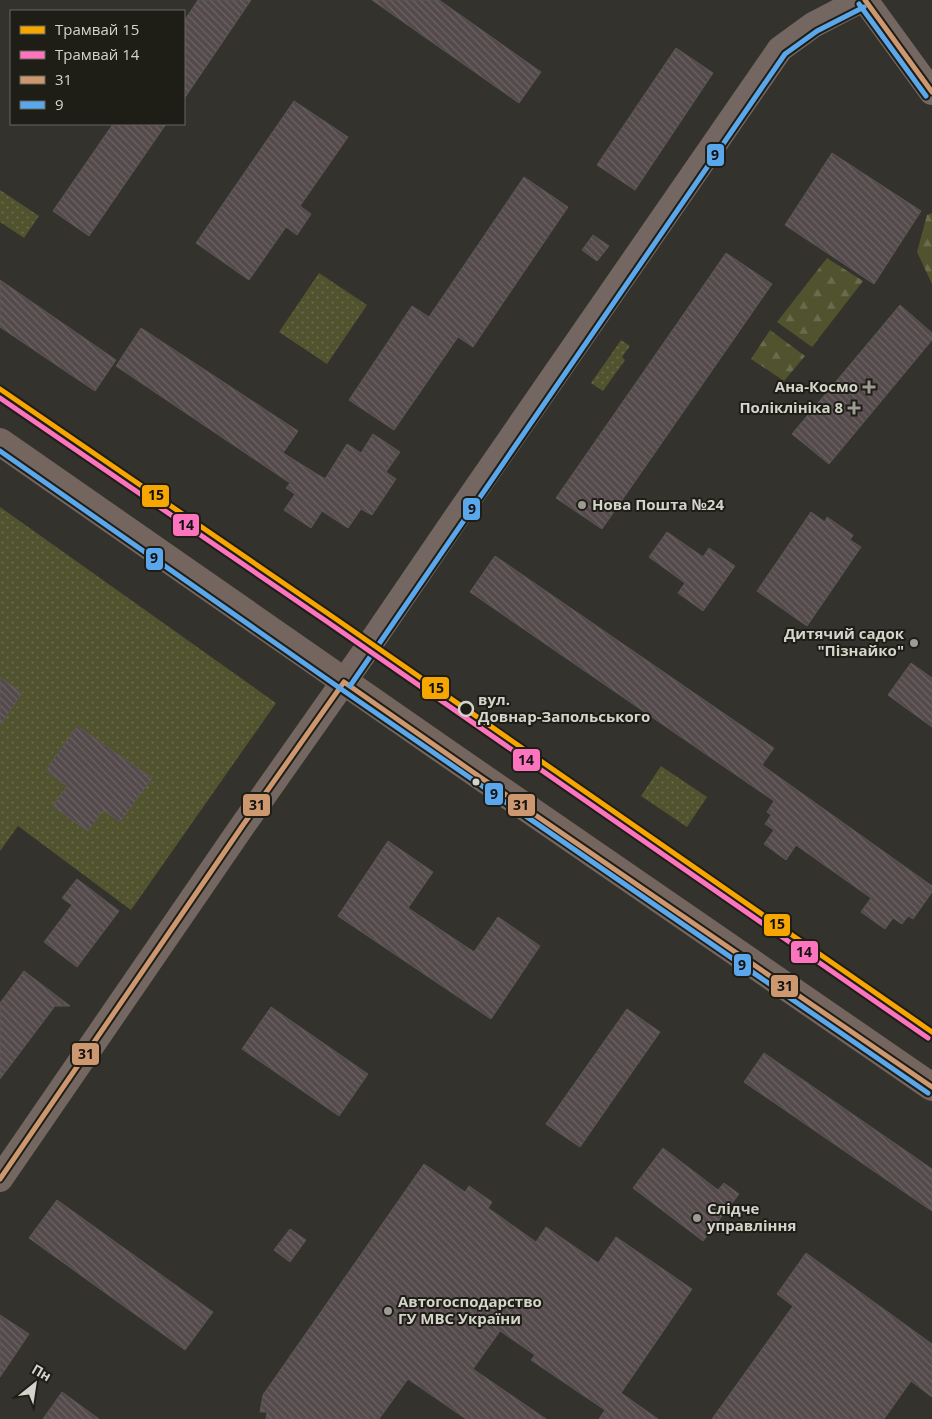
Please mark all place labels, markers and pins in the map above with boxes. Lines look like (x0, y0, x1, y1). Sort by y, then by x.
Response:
place label: Ана-Космо (775, 376, 858, 396)
marker: Ана-Космо (862, 380, 876, 394)
place label: Поліклініка 8 (739, 397, 843, 417)
marker: Поліклініка 8 (847, 401, 861, 415)
place label: Нова Пошта №24 (592, 494, 724, 514)
marker: Нова Пошта №24 (576, 499, 588, 511)
place label: Дитячий садок "Пізнайко" (784, 623, 905, 660)
marker: Дитячий садок "Пізнайко" (908, 637, 920, 649)
place label: вул. Довнар-Запольського (478, 689, 650, 726)
marker: вул. Довнар-Запольського (458, 701, 474, 717)
unlabelled marker (471, 777, 481, 787)
place label: Слідче управління (707, 1198, 796, 1235)
marker: Слідче управління (691, 1212, 703, 1224)
place label: Автогосподарство ГУ МВС України (398, 1291, 542, 1328)
marker: Автогосподарство ГУ МВС України (382, 1305, 394, 1317)

